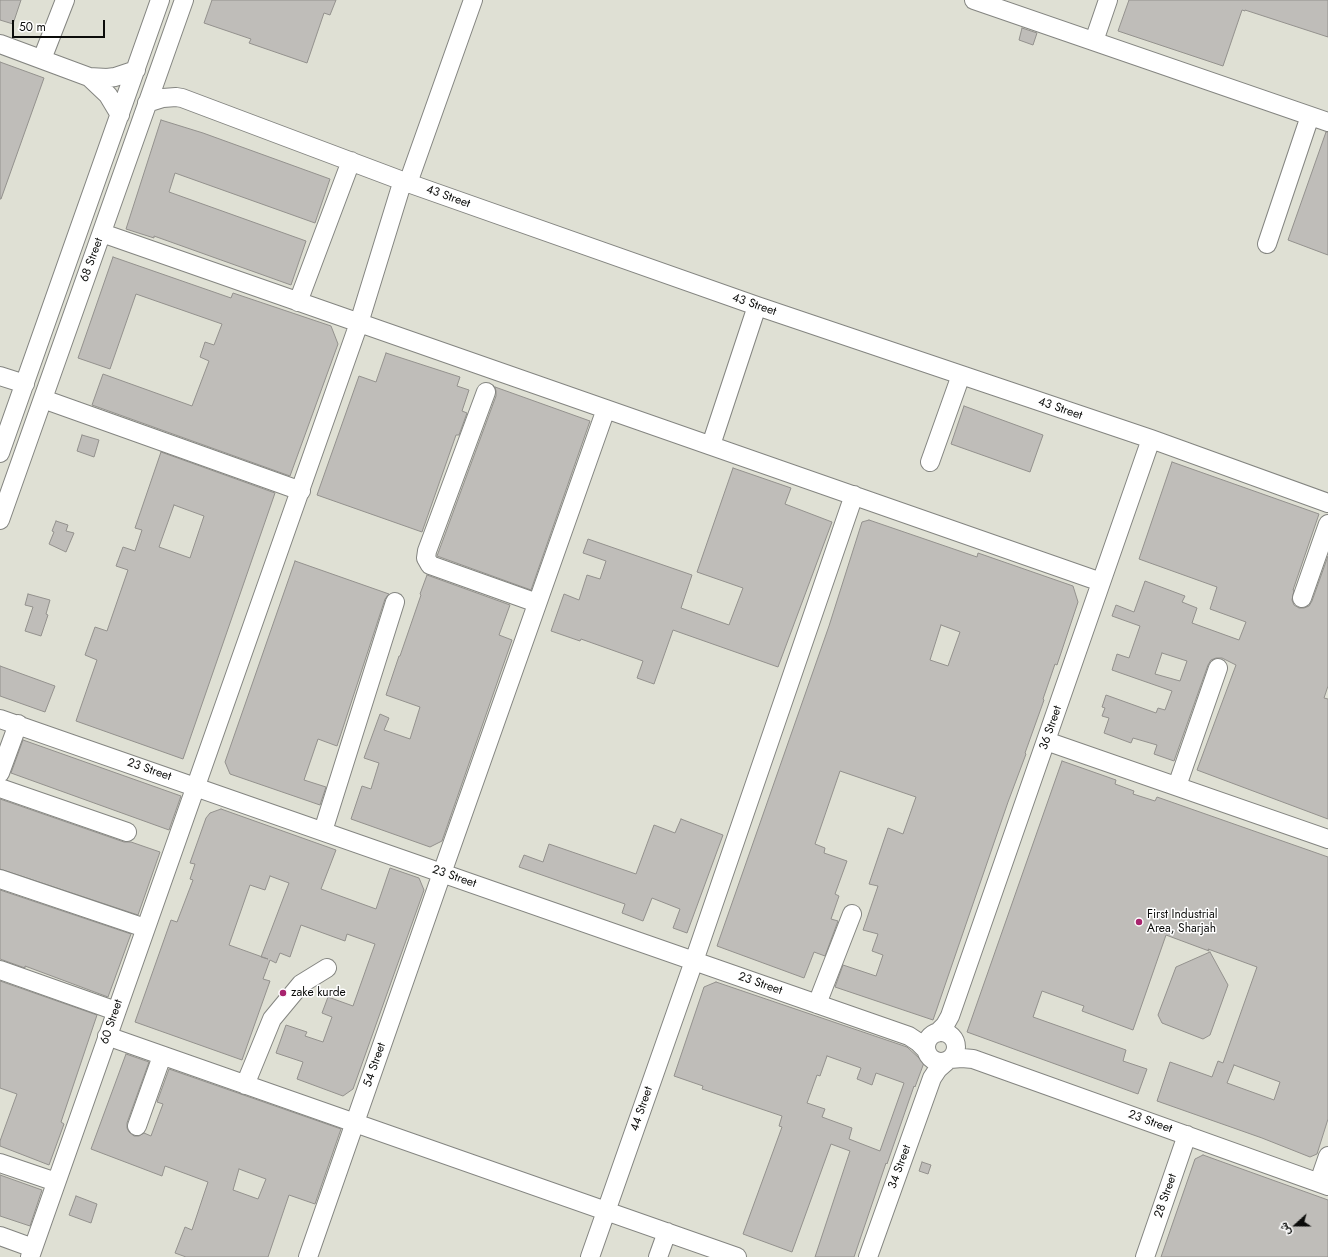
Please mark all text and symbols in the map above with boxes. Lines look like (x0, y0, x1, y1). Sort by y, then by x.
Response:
scale bar (14, 12, 107, 38)
text: 50 m (19, 18, 46, 36)
street label: 43 Street (424, 182, 472, 212)
street label: 68 Street (77, 236, 107, 284)
street label: 43 Street (730, 291, 778, 319)
street label: 43 Street (1036, 395, 1084, 423)
street label: 36 Street (1037, 704, 1065, 752)
street label: 23 Street (125, 756, 173, 784)
street label: 23 Street (430, 863, 478, 891)
place label: First Industrial Area, Sharjah (1147, 908, 1217, 936)
marker: First Industrial Area, Sharjah (1134, 917, 1144, 927)
street label: 23 Street (736, 970, 784, 998)
place label: zake kurde (291, 986, 346, 1000)
marker: zake kurde (278, 988, 288, 998)
street label: 60 Street (98, 998, 126, 1046)
street label: 54 Street (361, 1041, 389, 1089)
street label: 44 Street (628, 1085, 656, 1133)
street label: 23 Street (1126, 1107, 1174, 1137)
street label: 34 Street (885, 1143, 915, 1191)
street label: 28 Street (1152, 1172, 1180, 1220)
north arrow (1276, 1205, 1316, 1245)
text: ش (1275, 1220, 1295, 1238)

